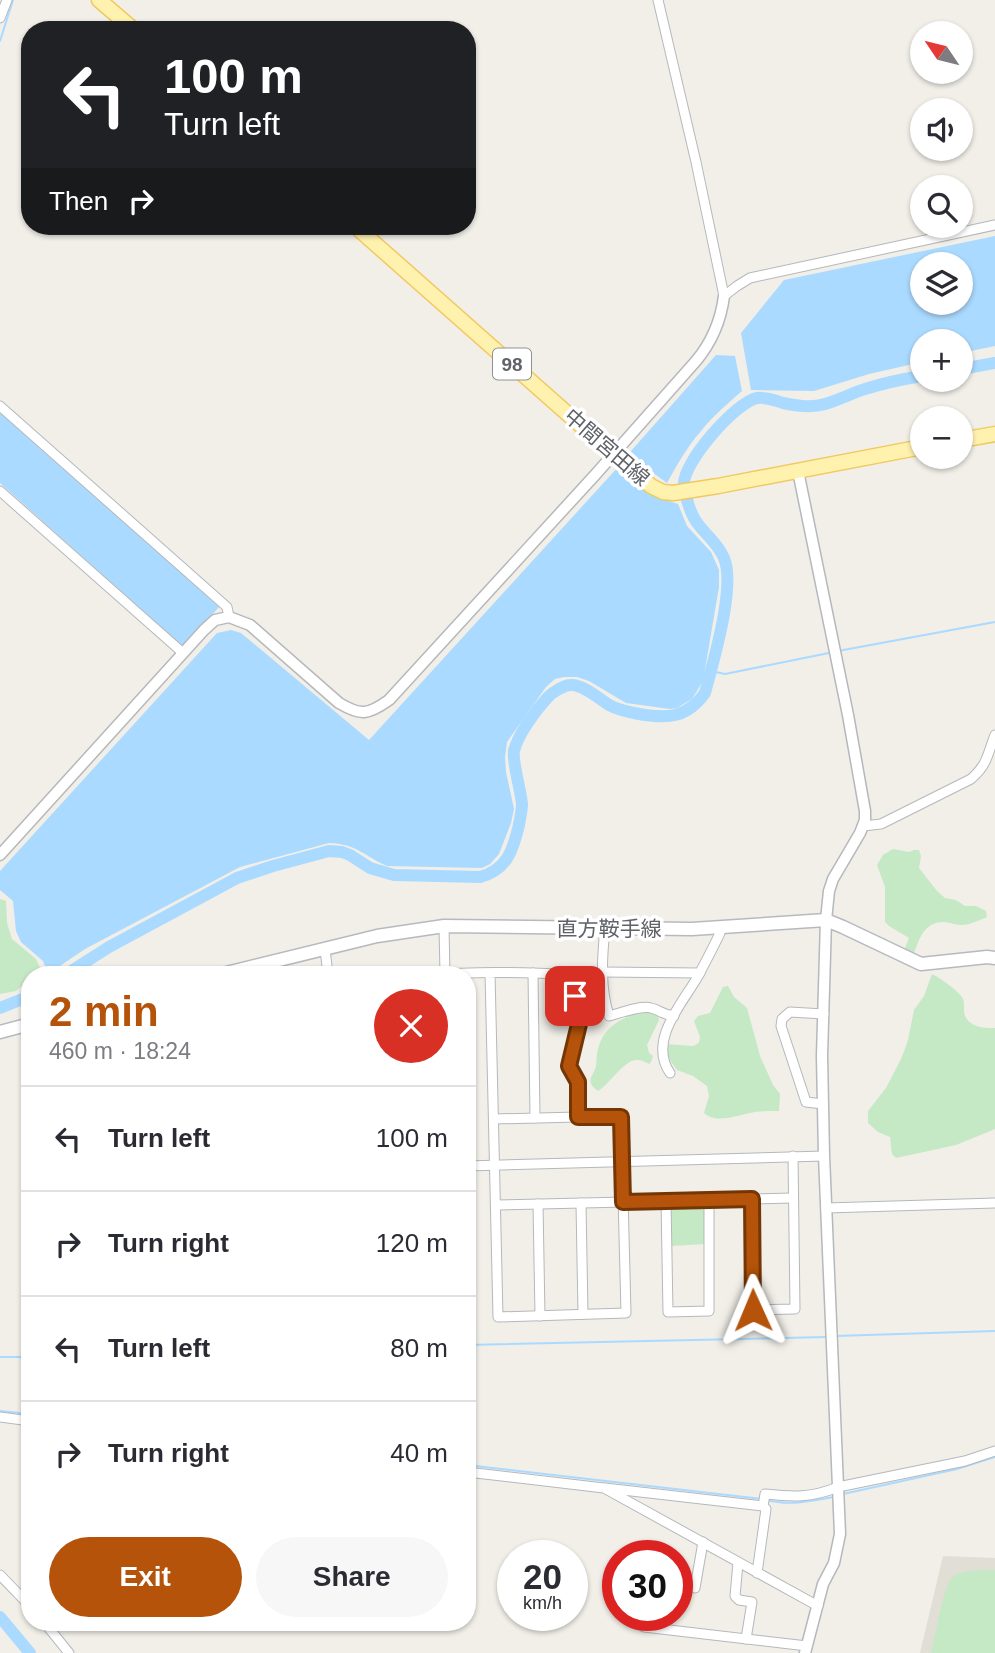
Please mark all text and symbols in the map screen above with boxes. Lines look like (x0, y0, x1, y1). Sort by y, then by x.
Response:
north arrow (910, 21, 973, 84)
map controls (910, 21, 973, 469)
icon: left (49, 49, 140, 140)
text: 100 m (164, 49, 303, 103)
button: sound (910, 98, 973, 161)
text: Turn left (164, 106, 280, 142)
button: search (910, 175, 973, 238)
icon: right (122, 182, 160, 220)
text: Then (49, 186, 108, 216)
button: layers (910, 252, 973, 315)
button: + (910, 329, 973, 392)
road number: 98 (493, 348, 531, 380)
street label: 中間宮田線 (560, 404, 654, 490)
button: − (910, 406, 973, 469)
street label: 直方鞍手線 (557, 917, 662, 940)
pin (545, 966, 605, 1026)
icon: arrive (556, 977, 594, 1015)
text: 2 min (49, 988, 159, 1035)
button: close (374, 989, 448, 1063)
text: 460 m · 18:24 (49, 1038, 191, 1064)
icon: left (49, 1120, 87, 1158)
text: Turn left (108, 1123, 210, 1153)
text: 100 m (376, 1123, 448, 1153)
icon: right (49, 1225, 87, 1263)
text: Turn right (108, 1228, 229, 1258)
text: 120 m (376, 1228, 448, 1258)
position arrow (716, 1273, 790, 1347)
icon: left (49, 1330, 87, 1368)
text: Turn left (108, 1333, 210, 1363)
text: 80 m (390, 1333, 448, 1363)
icon: right (49, 1435, 87, 1473)
text: Turn right (108, 1438, 229, 1468)
text: 40 m (390, 1438, 448, 1468)
button: Exit (49, 1537, 242, 1617)
button: Share (256, 1537, 448, 1617)
speed limit sign: 30 (602, 1540, 693, 1631)
text: 20 (523, 1557, 562, 1596)
text: km/h (523, 1593, 562, 1613)

